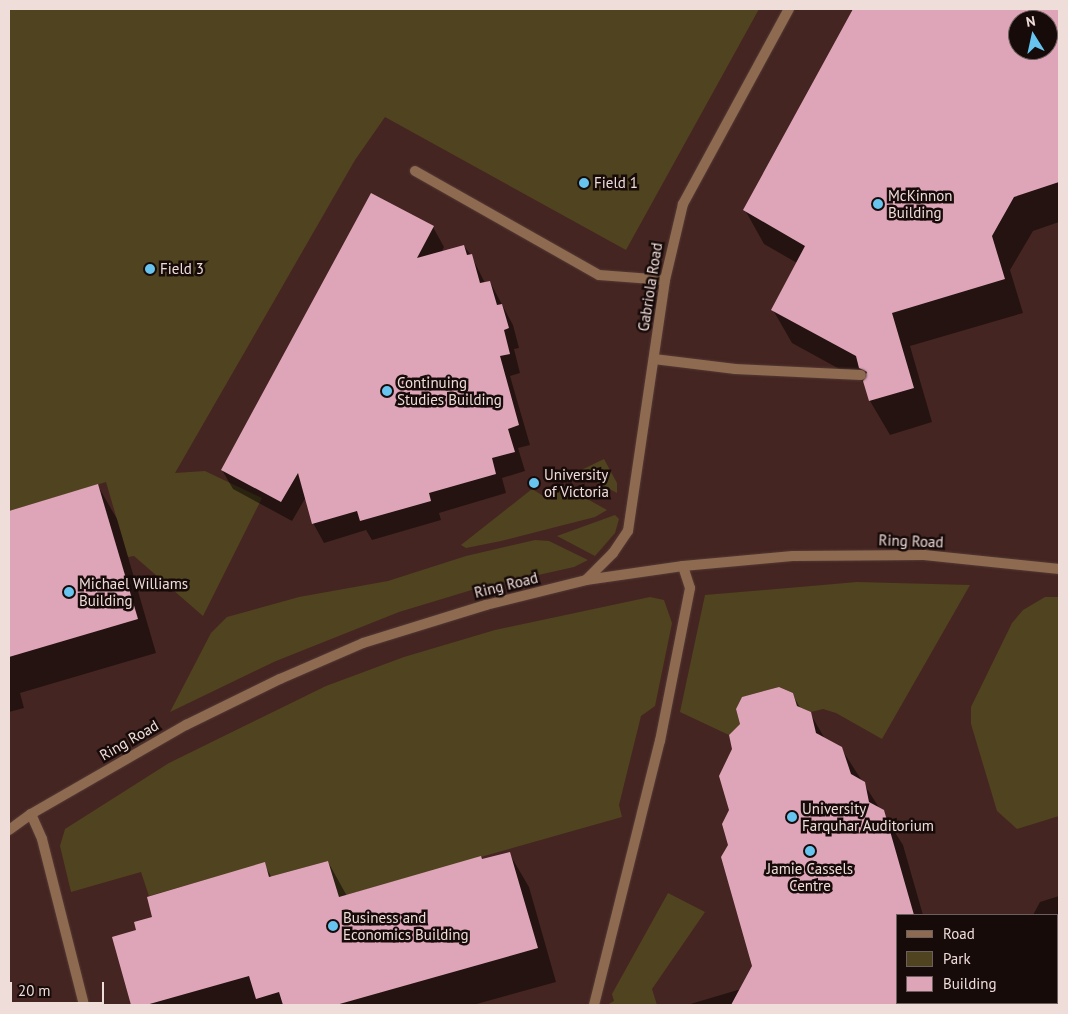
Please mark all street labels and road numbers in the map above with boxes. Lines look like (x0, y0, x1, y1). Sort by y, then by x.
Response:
street label: Gabriola Road (634, 241, 666, 333)
street label: Ring Road (878, 531, 944, 551)
street label: Ring Road (472, 568, 540, 602)
street label: Ring Road (96, 716, 162, 764)

